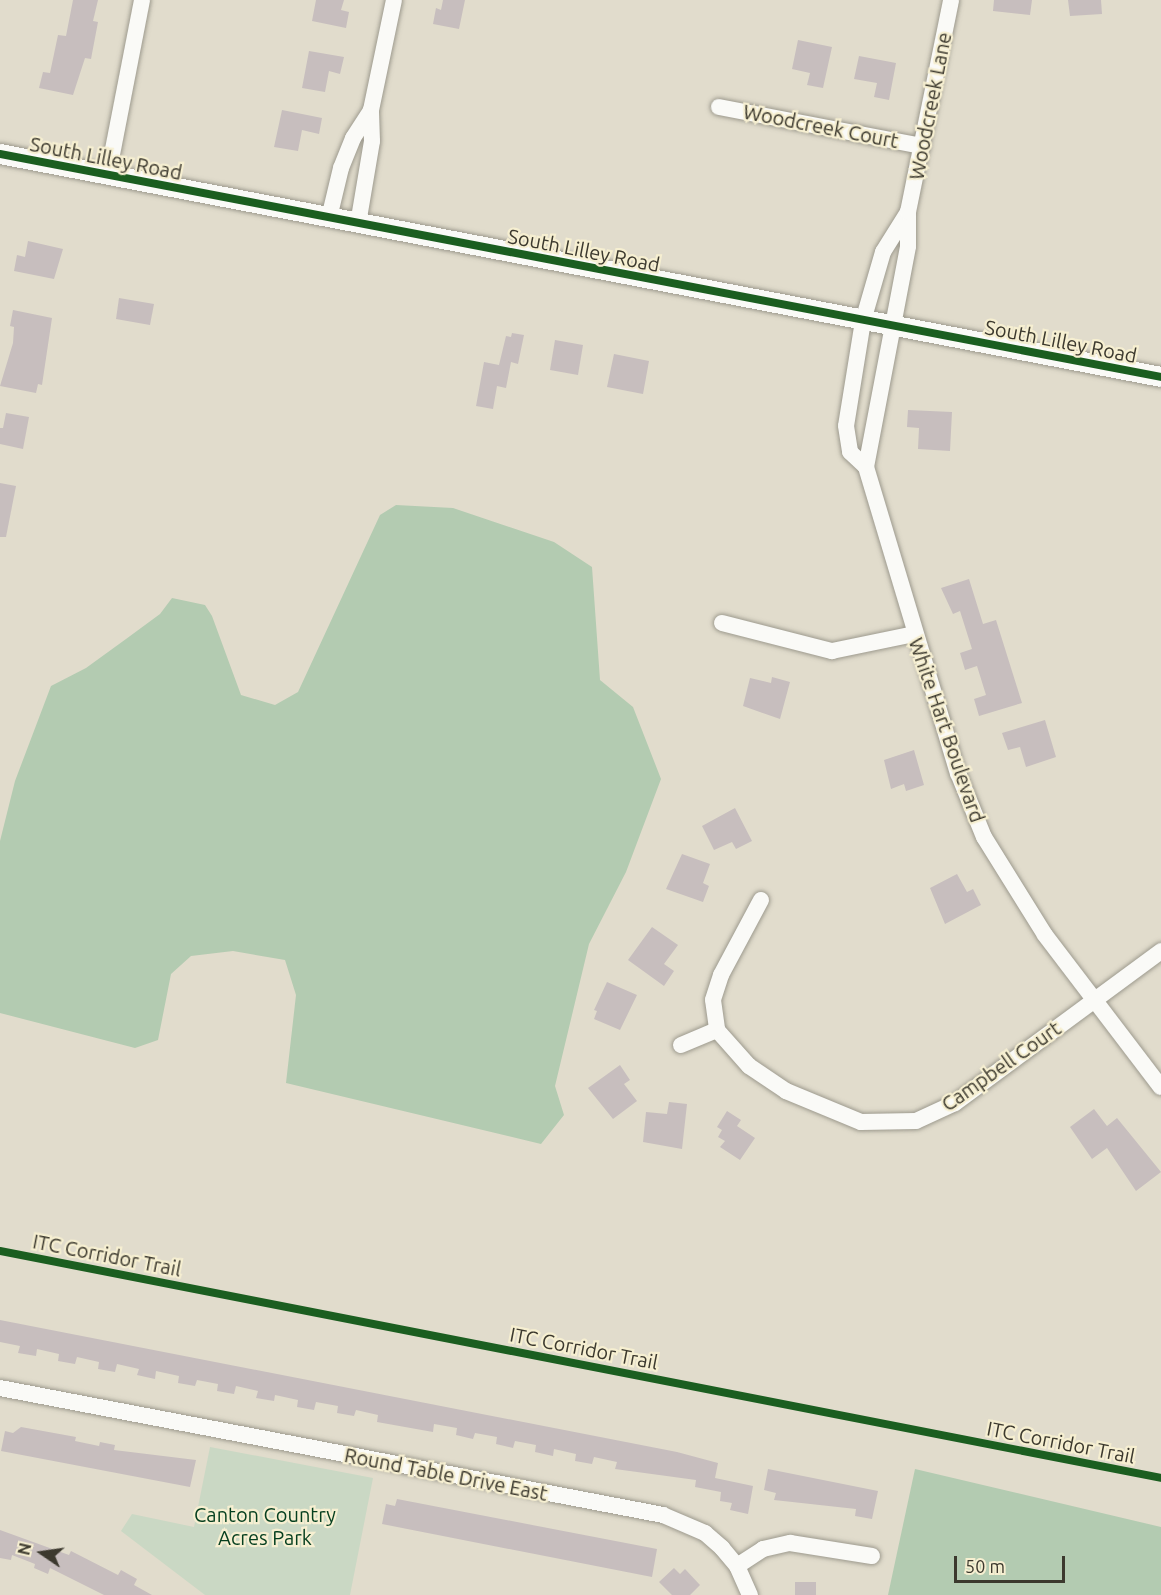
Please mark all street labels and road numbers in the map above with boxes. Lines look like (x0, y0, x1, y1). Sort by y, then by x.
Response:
street label: Woodcreek Lane (904, 30, 956, 182)
street label: Woodcreek Court (741, 99, 901, 153)
street label: South Lilley Road (28, 131, 184, 185)
street label: South Lilley Road (506, 223, 662, 277)
street label: South Lilley Road (983, 314, 1139, 368)
street label: White Hart Boulevard (904, 634, 990, 826)
street label: Campbell Court (937, 1016, 1065, 1116)
street label: ITC Corridor Trail (31, 1229, 183, 1281)
street label: ITC Corridor Trail (508, 1322, 660, 1374)
street label: ITC Corridor Trail (985, 1416, 1137, 1468)
street label: Round Table Drive East (342, 1443, 550, 1505)

